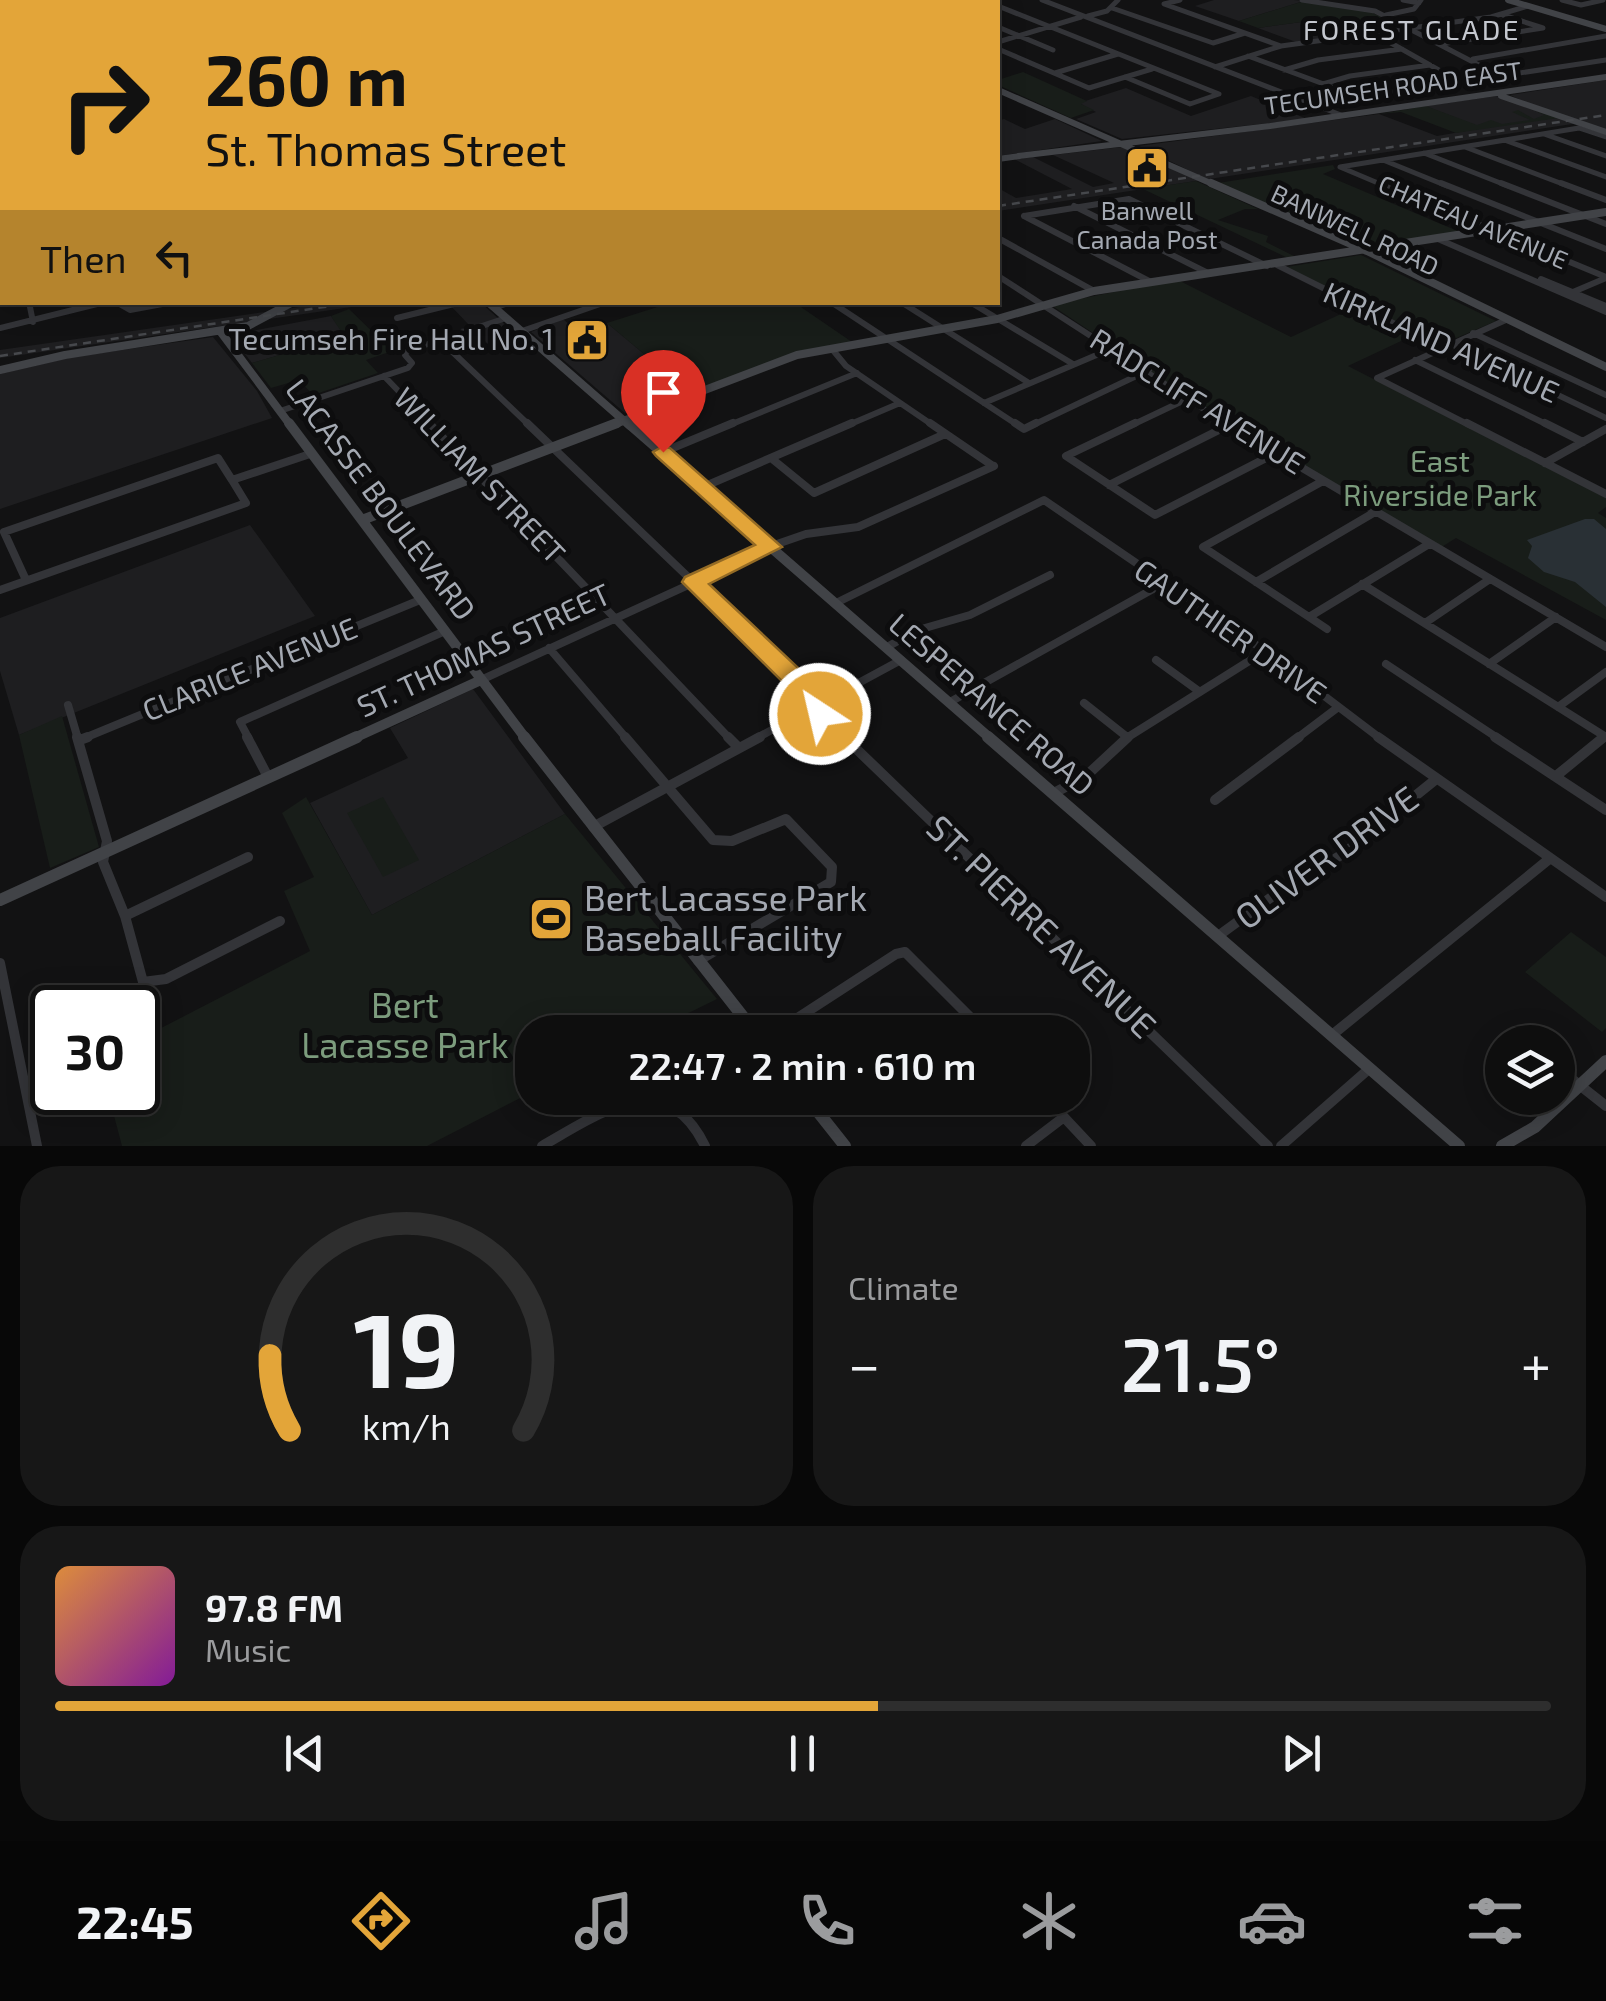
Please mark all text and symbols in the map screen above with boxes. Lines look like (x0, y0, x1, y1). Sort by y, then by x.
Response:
district label: FOREST GLADE (1303, 12, 1521, 46)
text: 260 m (205, 36, 408, 120)
icon: right (40, 40, 170, 170)
street label: TECUMSEH ROAD EAST (1262, 54, 1523, 120)
text: St. Thomas Street (205, 121, 566, 175)
public building icon: Banwell Canada Post (1124, 145, 1170, 191)
street label: CHATEAU AVENUE (1374, 168, 1573, 275)
street label: BANWELL ROAD (1267, 177, 1444, 281)
place label: Banwell Canada Post (1077, 195, 1217, 254)
icon: left (147, 230, 202, 285)
text: Then (40, 235, 127, 281)
street label: KIRKLAND AVENUE (1319, 273, 1565, 409)
public building icon: Tecumseh Fire Hall No. 1 (564, 317, 610, 363)
place label: Tecumseh Fire Hall No. 1 (228, 320, 554, 356)
street label: RADCLIFF AVENUE (1084, 320, 1312, 481)
pin (621, 350, 706, 453)
icon: arrive (636, 365, 691, 420)
street label: LACASSE BOULEVARD (279, 371, 484, 626)
street label: WILLIAM STREET (387, 379, 573, 570)
park label: East Riverside Park (1343, 442, 1537, 512)
street label: GAUTHIER DRIVE (1128, 551, 1334, 710)
street label: ST. THOMAS STREET (351, 575, 615, 724)
street label: LESPERANCE ROAD (883, 605, 1102, 802)
street label: CLARICE AVENUE (137, 609, 362, 728)
position arrow (768, 662, 872, 766)
street label: OLIVER DRIVE (1226, 776, 1425, 937)
street label: ST. PIERRE AVENUE (919, 806, 1166, 1046)
place label: Bert Lacasse Park Baseball Facility (584, 876, 867, 958)
sports icon: Bert Lacasse Park Baseball Facility (528, 896, 574, 942)
park label: Bert Lacasse Park (301, 983, 509, 1065)
speed limit sign: 30 (30, 985, 160, 1115)
map controls (1485, 1025, 1575, 1115)
button: layers (1485, 1025, 1575, 1115)
text: 22:47 · 2 min · 610 m (629, 1042, 976, 1088)
text: Climate (848, 1268, 959, 1306)
text: 19 (353, 1284, 460, 1409)
text: 21.5° (1121, 1317, 1280, 1407)
text: − (848, 1330, 880, 1396)
text: + (1521, 1330, 1551, 1396)
text: km/h (362, 1404, 451, 1447)
text: 97.8 FM (205, 1584, 343, 1630)
text: Music (205, 1630, 291, 1668)
icon: previous (277, 1726, 332, 1781)
icon: pause (775, 1726, 830, 1781)
icon: next (1274, 1726, 1329, 1781)
icon: directions (346, 1886, 416, 1956)
icon: music (569, 1886, 639, 1956)
icon: phone (792, 1886, 862, 1956)
icon: climate (1014, 1886, 1084, 1956)
icon: car (1237, 1886, 1307, 1956)
icon: filters (1460, 1886, 1530, 1956)
text: 22:45 (76, 1894, 194, 1948)

